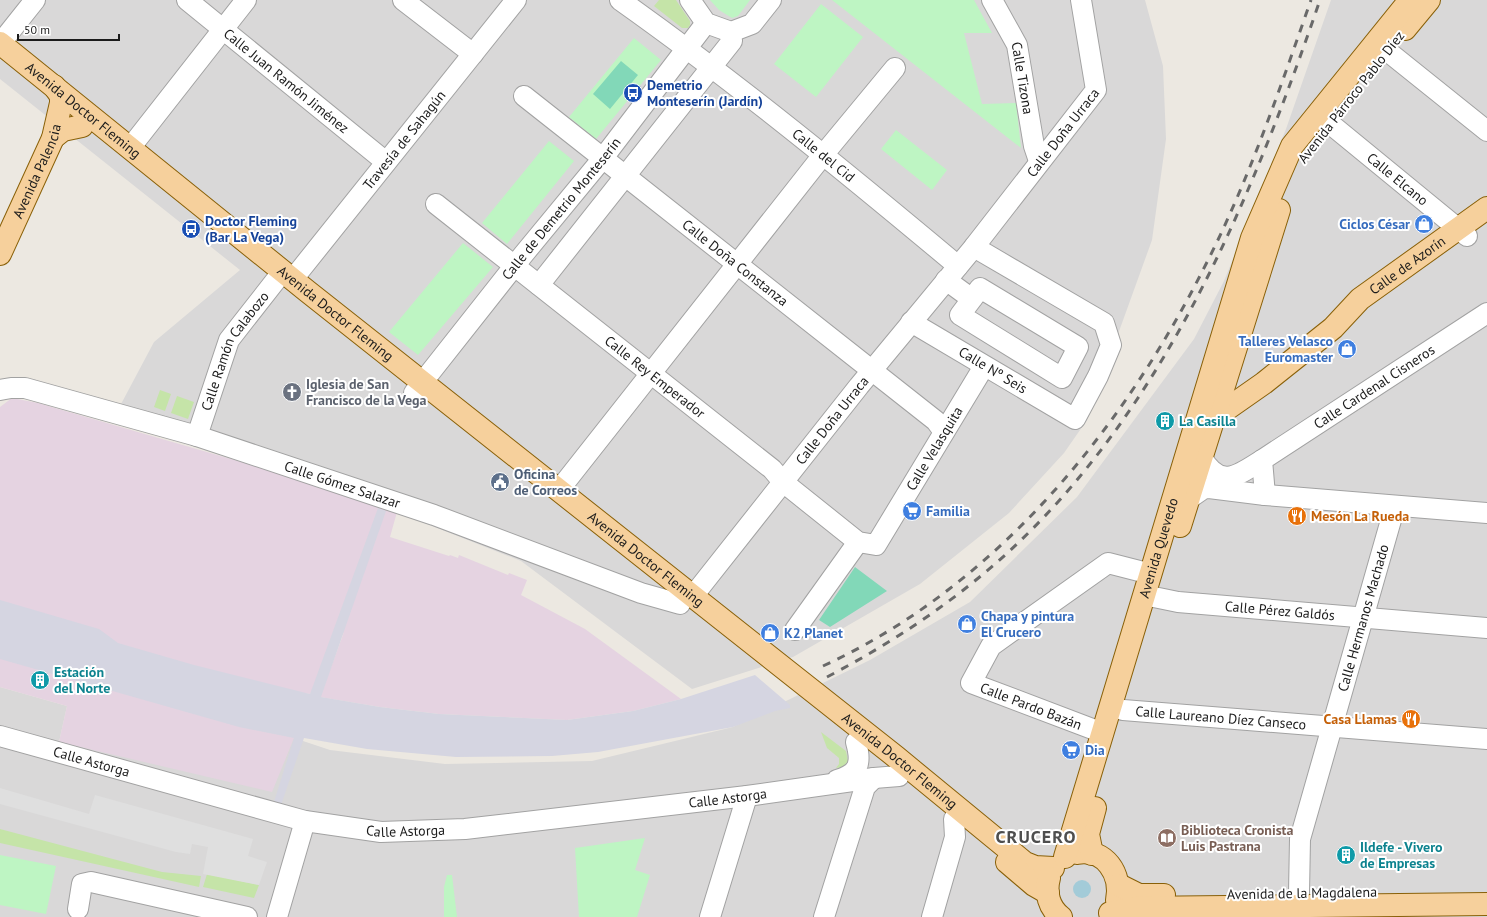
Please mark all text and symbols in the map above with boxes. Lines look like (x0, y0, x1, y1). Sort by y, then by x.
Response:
scale bar (18, 16, 119, 42)
text: 50 m (24, 22, 50, 37)
street label: Calle Juan Ramón Jiménez (220, 24, 353, 137)
street label: Avenida Párroco Pablo Díez (1294, 27, 1408, 167)
street label: Calle Tizona (1008, 41, 1038, 116)
street label: Avenida Doctor Fleming (22, 58, 145, 162)
place label: Demetrio Monteserín (Jardín) (647, 76, 763, 110)
bus stop icon: Demetrio Monteserín (Jardín) (622, 82, 644, 104)
street label: Calle Doña Urraca (1023, 84, 1103, 181)
street label: Travesía de Sahagún (359, 87, 449, 193)
street label: Avenida Palencia (9, 122, 65, 221)
street label: Calle del Cid (788, 125, 859, 186)
street label: Calle de Demetrio Monteserín (498, 134, 625, 284)
street label: Calle Elcano (1363, 149, 1432, 209)
place label: Doctor Fleming (Bar La Vega) (205, 212, 297, 246)
shop icon: Ciclos César (1413, 213, 1435, 235)
street label: Calle Doña Constanza (679, 215, 792, 310)
place label: Ciclos César (1339, 215, 1410, 233)
bus stop icon: Doctor Fleming (Bar La Vega) (180, 218, 202, 240)
street label: Calle de Azorín (1366, 232, 1449, 299)
street label: Avenida Doctor Fleming (274, 262, 397, 365)
street label: Calle Ramón Calabozo (197, 288, 273, 413)
street label: Calle Rey Emperador (601, 332, 709, 422)
place label: Talleres Velasco Euromaster (1238, 332, 1333, 366)
shop icon: Talleres Velasco Euromaster (1336, 338, 1358, 360)
street label: Calle Cardenal Cisneros (1310, 341, 1438, 433)
street label: Calle Nº Seis (956, 343, 1031, 398)
street label: Calle Doña Urraca (791, 372, 872, 468)
place label: Iglesia de San Francisco de la Vega (306, 375, 427, 409)
church icon: Iglesia de San Francisco de la Vega (281, 381, 303, 403)
street label: Calle Velasquita (902, 403, 967, 494)
building icon: La Casilla (1154, 410, 1176, 432)
place label: La Casilla (1179, 412, 1236, 430)
street label: Calle Gómez Salazar (282, 457, 403, 512)
place label: Oficina de Correos (514, 465, 577, 499)
public building icon: Oficina de Correos (489, 471, 511, 493)
street label: Avenida Quevedo (1135, 495, 1182, 600)
supermarket icon: Familia (901, 500, 923, 522)
place label: Familia (926, 502, 970, 520)
restaurant icon: Mesón La Rueda (1286, 505, 1308, 527)
place label: Mesón La Rueda (1311, 507, 1409, 525)
street label: Avenida Doctor Fleming (584, 508, 708, 611)
street label: Calle Hermanos Machado (1334, 542, 1393, 694)
street label: Calle Pérez Galdós (1224, 597, 1336, 624)
place label: Chapa y pintura El Crucero (981, 607, 1074, 641)
shop icon: Chapa y pintura El Crucero (956, 613, 978, 635)
shop icon: K2 Planet (759, 622, 781, 644)
place label: K2 Planet (784, 624, 843, 642)
place label: Estación del Norte (54, 663, 110, 697)
building icon: Estación del Norte (29, 669, 51, 691)
street label: Calle Pardo Bazán (978, 678, 1084, 734)
street label: Calle Laureano Díez Canseco (1135, 702, 1307, 734)
restaurant icon: Casa Llamas (1400, 708, 1422, 730)
street label: Avenida Doctor Fleming (838, 709, 961, 813)
place label: Casa Llamas (1324, 710, 1397, 728)
supermarket icon: Dia (1060, 739, 1082, 761)
place label: Dia (1085, 741, 1105, 759)
street label: Calle Astorga (51, 742, 132, 781)
street label: Calle Astorga (688, 784, 768, 812)
street label: Calle Astorga (365, 821, 445, 841)
place label: Biblioteca Cronista Luis Pastrana (1181, 821, 1293, 855)
district label: CRUCERO (996, 825, 1076, 848)
library icon: Biblioteca Cronista Luis Pastrana (1156, 827, 1178, 849)
place label: Ildefe - Vivero de Empresas (1360, 838, 1443, 872)
building icon: Ildefe - Vivero de Empresas (1335, 844, 1357, 866)
street label: Avenida de la Magdalena (1227, 883, 1377, 903)

